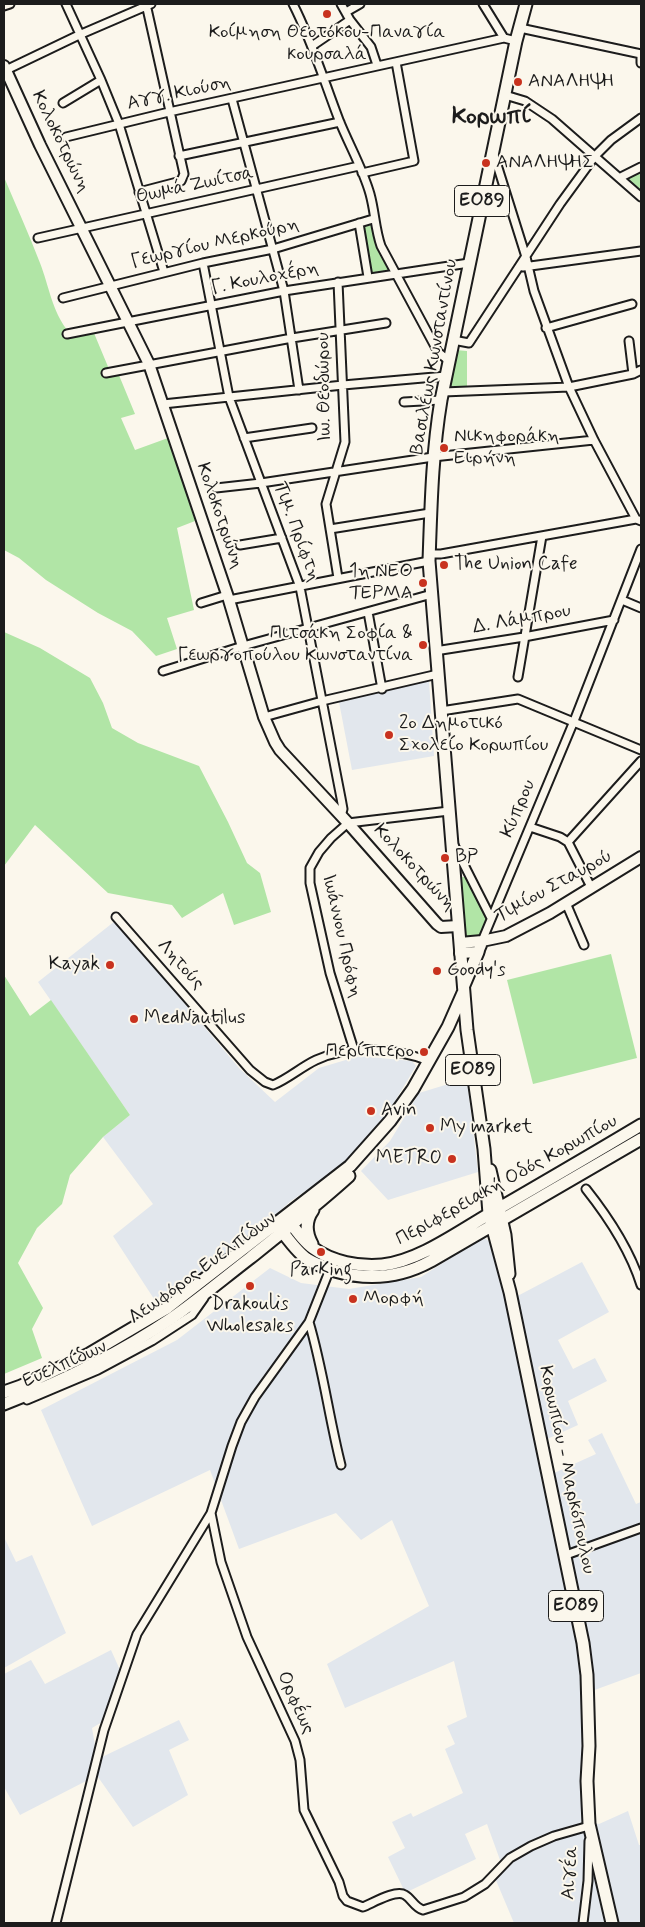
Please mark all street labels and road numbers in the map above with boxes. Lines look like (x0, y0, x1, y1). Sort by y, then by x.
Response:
street label: Αγγ. Κιούση (125, 72, 233, 116)
street label: Κολοκοτρώνη (26, 87, 94, 197)
street label: Θωμά Ζωίτσα (134, 162, 256, 210)
road number: ΕΟ89 (454, 186, 510, 217)
street label: Γεωργίου Μερκούρη (129, 214, 301, 274)
street label: Γ. Κουλοχέρη (209, 257, 321, 301)
street label: Βασιλέως Κωνσταντίνου (407, 258, 463, 456)
street label: Ιω. Θεοδώρου (313, 332, 337, 442)
street label: Κολοκοτρώνη (190, 460, 248, 572)
street label: Τιμ. Πρίφτη (267, 479, 325, 585)
street label: Δ. Λάμπρου (471, 600, 573, 640)
street label: Κύπρου (497, 777, 541, 841)
street label: Κολοκοτρώνη (368, 820, 460, 916)
street label: Τιμίου Σταυρού (491, 845, 617, 929)
street label: Ιωάννου Πρόφη (316, 872, 366, 1000)
street label: Λητούς (151, 935, 209, 995)
road number: ΕΟ89 (446, 1054, 500, 1086)
street label: Περιφερειακή Οδός Κορωπίου (392, 1110, 622, 1252)
street label: Λεωφόρος Ευελπίδων (125, 1208, 281, 1330)
street label: Ευελπίδων (19, 1336, 111, 1394)
street label: Κορωπίου - Μαρκόπουλου (533, 1364, 599, 1576)
road number: ΕΟ89 (548, 1590, 604, 1622)
street label: Ορφέως (271, 1668, 319, 1738)
street label: Αιγέα (558, 1845, 584, 1901)

